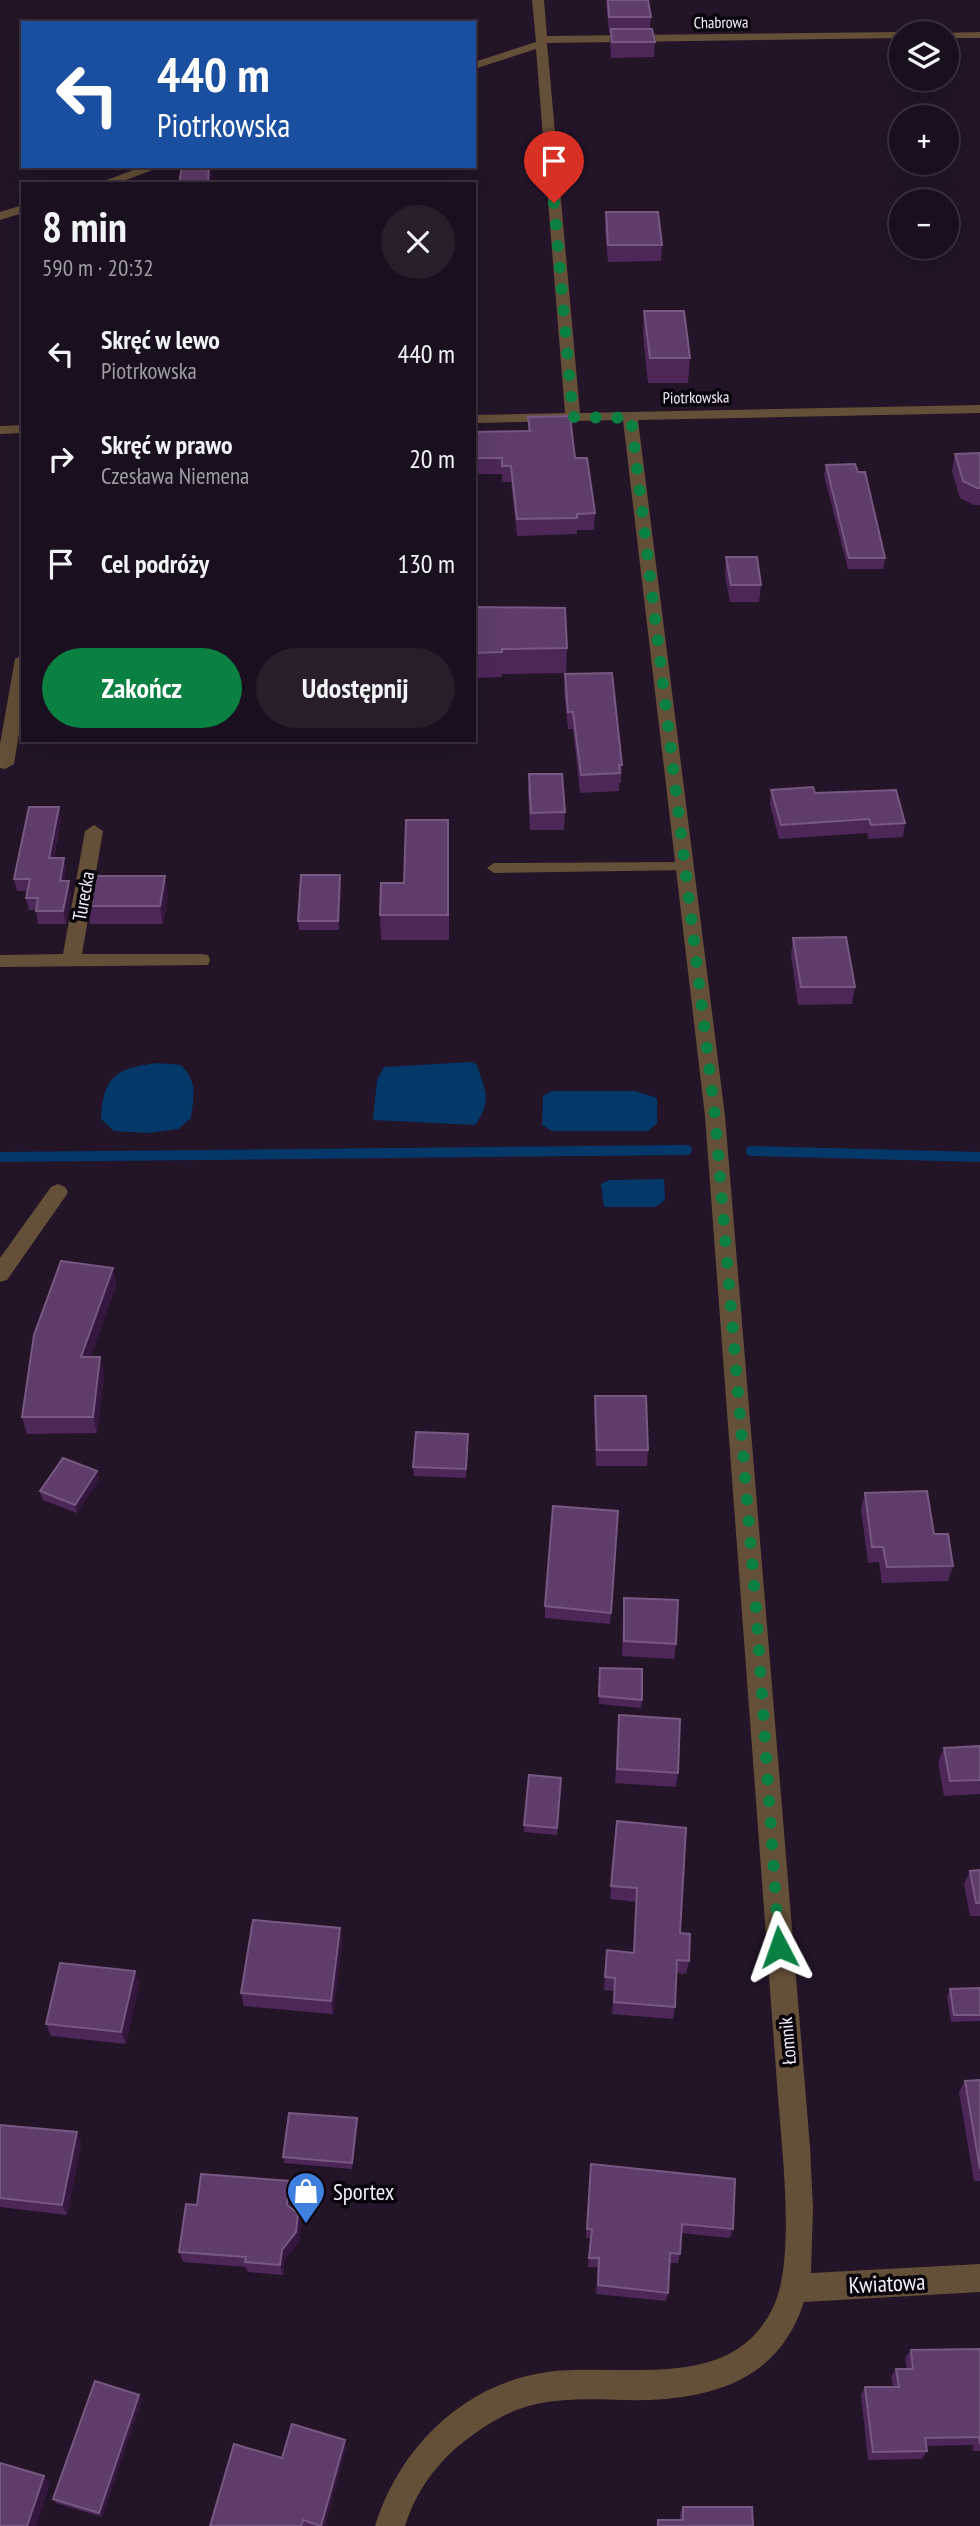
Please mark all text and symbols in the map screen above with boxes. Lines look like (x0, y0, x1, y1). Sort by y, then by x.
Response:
street label: Chabrowa (693, 12, 749, 32)
map controls (889, 21, 959, 259)
button: layers (889, 21, 959, 91)
text: 440 m (157, 42, 270, 106)
icon: left (42, 49, 133, 140)
text: Piotrkowska (157, 104, 290, 146)
button: + (889, 105, 959, 175)
pin (524, 131, 584, 203)
icon: arrive (535, 142, 573, 180)
button: − (889, 189, 959, 259)
text: 8 min (42, 199, 127, 254)
button: close (381, 205, 455, 279)
text: 590 m · 20:32 (42, 253, 154, 282)
text: Skręć w lewo (101, 323, 220, 356)
icon: left (42, 335, 80, 373)
text: 440 m (397, 337, 455, 370)
text: Piotrkowska (101, 356, 197, 385)
street label: Piotrkowska (663, 386, 729, 408)
text: Skręć w prawo (101, 428, 232, 461)
icon: right (42, 440, 80, 478)
text: 20 m (409, 442, 455, 475)
text: Czesława Niemena (101, 461, 249, 490)
icon: arrive (42, 545, 80, 583)
text: Cel podróży (101, 547, 209, 580)
text: 130 m (397, 547, 455, 580)
button: Zakończ (42, 648, 242, 728)
button: Udostępnij (256, 648, 455, 728)
street label: Turecka (67, 869, 99, 923)
position arrow (742, 1910, 816, 1984)
street label: Łomnik (773, 2016, 801, 2066)
shop icon: Sportex (285, 2170, 327, 2225)
place label: Sportex (333, 2177, 395, 2206)
street label: Kwiatowa (848, 2267, 926, 2299)

